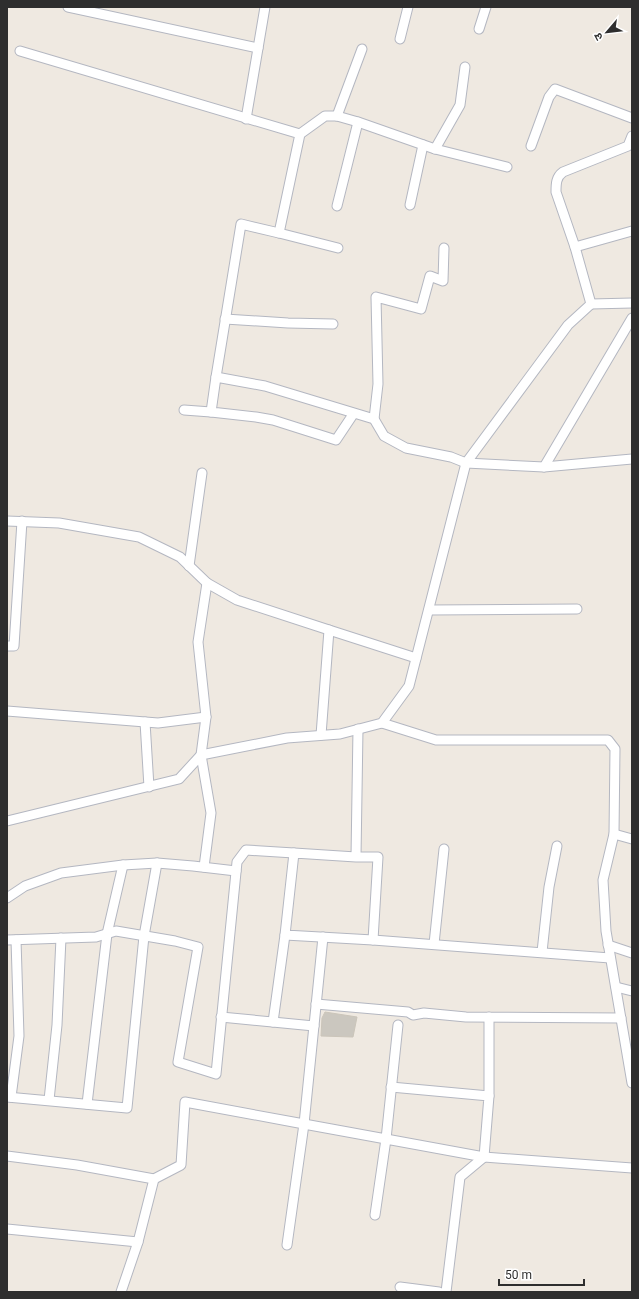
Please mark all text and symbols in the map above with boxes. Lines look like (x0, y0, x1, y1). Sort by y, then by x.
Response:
north arrow (587, 12, 627, 52)
text: उ (591, 30, 606, 42)
scale bar (499, 1261, 584, 1287)
text: 50 m (505, 1268, 532, 1282)

